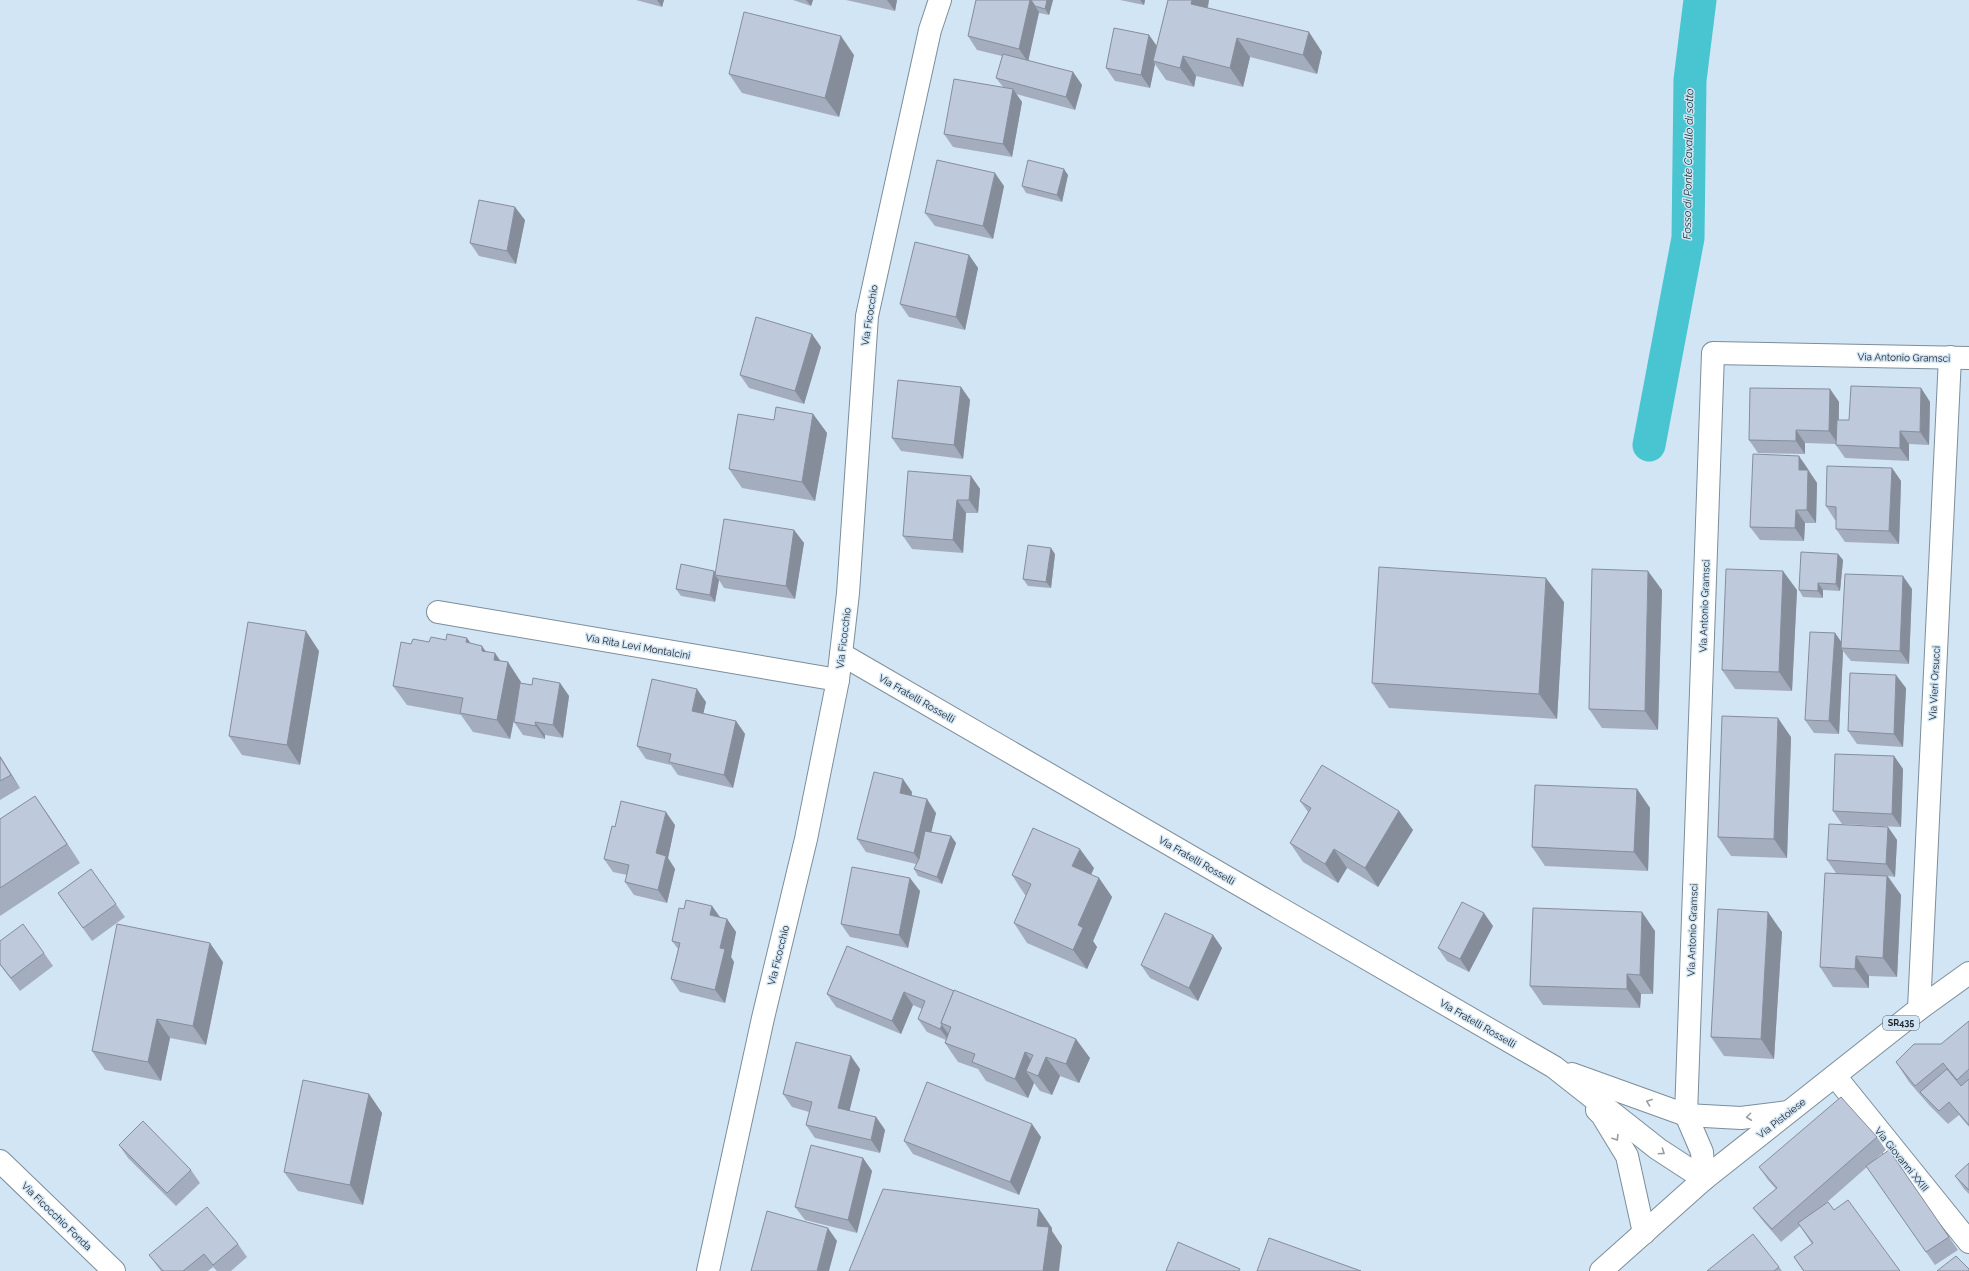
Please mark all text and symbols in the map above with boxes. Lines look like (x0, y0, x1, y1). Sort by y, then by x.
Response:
water label: Fosso di Ponte Cavallo di sotto (1681, 88, 1696, 240)
street label: Via Ficocchio (859, 284, 880, 346)
street label: Via Antonio Gramsci (1858, 351, 1950, 364)
street label: Via Antonio Gramsci (1697, 559, 1712, 653)
street label: Via Ficocchio (834, 607, 853, 669)
street label: Via Rita Levi Montalcini (585, 632, 691, 661)
street label: Via Vieri Orsucci (1927, 646, 1942, 721)
street label: Via Fratelli Rosselli (877, 672, 957, 725)
street label: Via Fratelli Rosselli (1157, 834, 1237, 887)
street label: Via Antonio Gramsci (1685, 883, 1700, 977)
street label: Via Ficocchio (766, 924, 791, 986)
street label: Via Fratelli Rosselli (1438, 997, 1518, 1050)
road number: SR435 (1883, 1016, 1919, 1030)
street label: Via Pistoiese (1755, 1096, 1808, 1141)
one-way arrow (1645, 1098, 1652, 1107)
one-way arrow (1746, 1112, 1752, 1121)
street label: Via Giovanni XXIII (1872, 1125, 1931, 1194)
one-way arrow (1612, 1134, 1619, 1141)
one-way arrow (1657, 1147, 1664, 1154)
street label: Via Ficocchio Fonda (19, 1180, 94, 1253)

